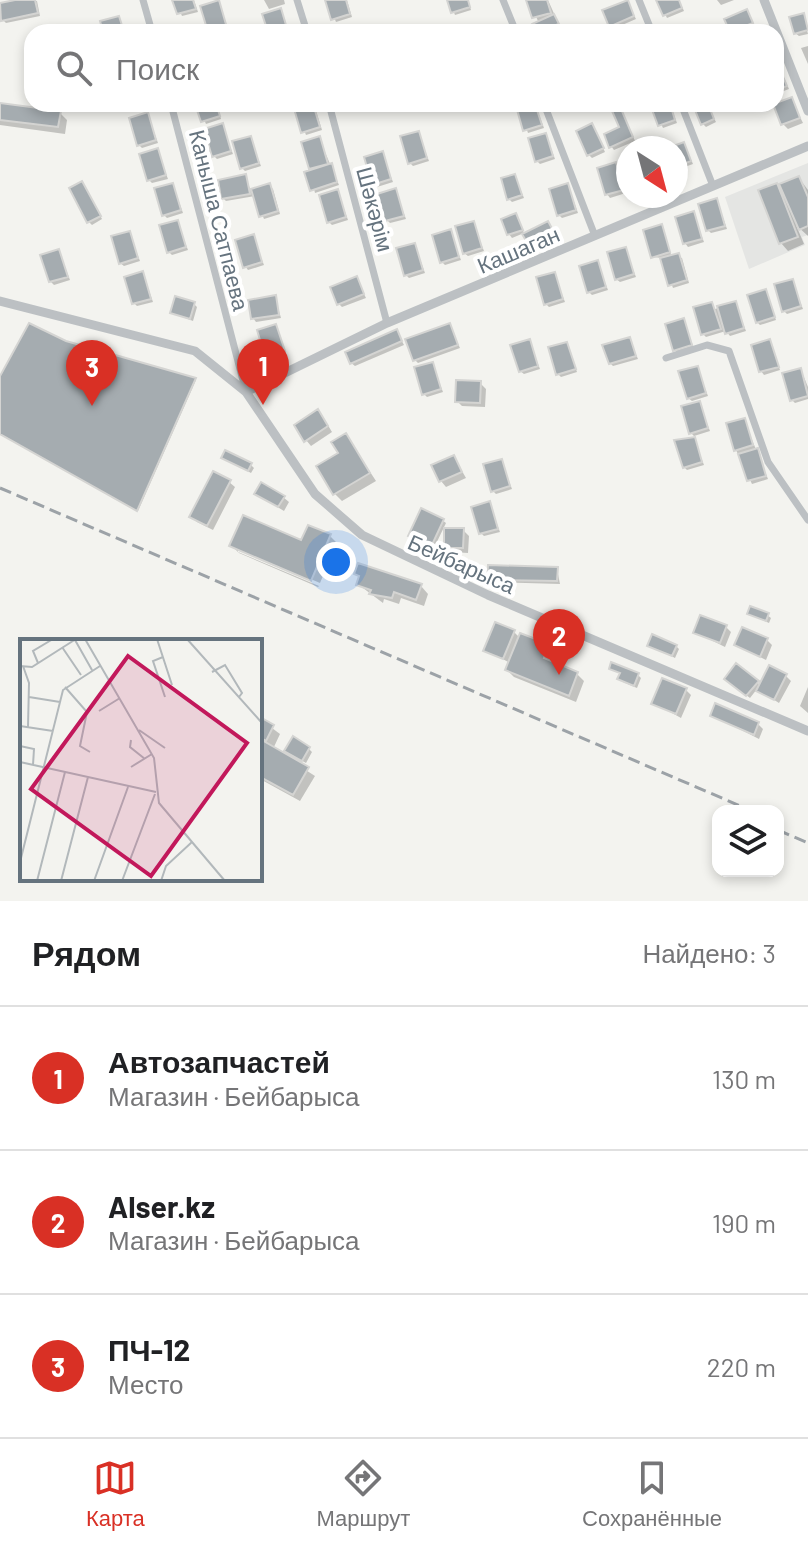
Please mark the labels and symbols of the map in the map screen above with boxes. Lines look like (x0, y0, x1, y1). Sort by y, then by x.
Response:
street label: Каныша Сатпаева (185, 127, 255, 314)
north arrow (616, 136, 688, 208)
street label: Шәкәрім (351, 164, 400, 254)
street label: Кашаган (473, 220, 563, 278)
pin: 1 (237, 339, 289, 405)
pin: 3 (66, 340, 118, 406)
street label: Бейбарыса (404, 528, 520, 599)
your location (316, 542, 356, 582)
pin: 2 (533, 609, 585, 675)
inset map (20, 639, 262, 881)

